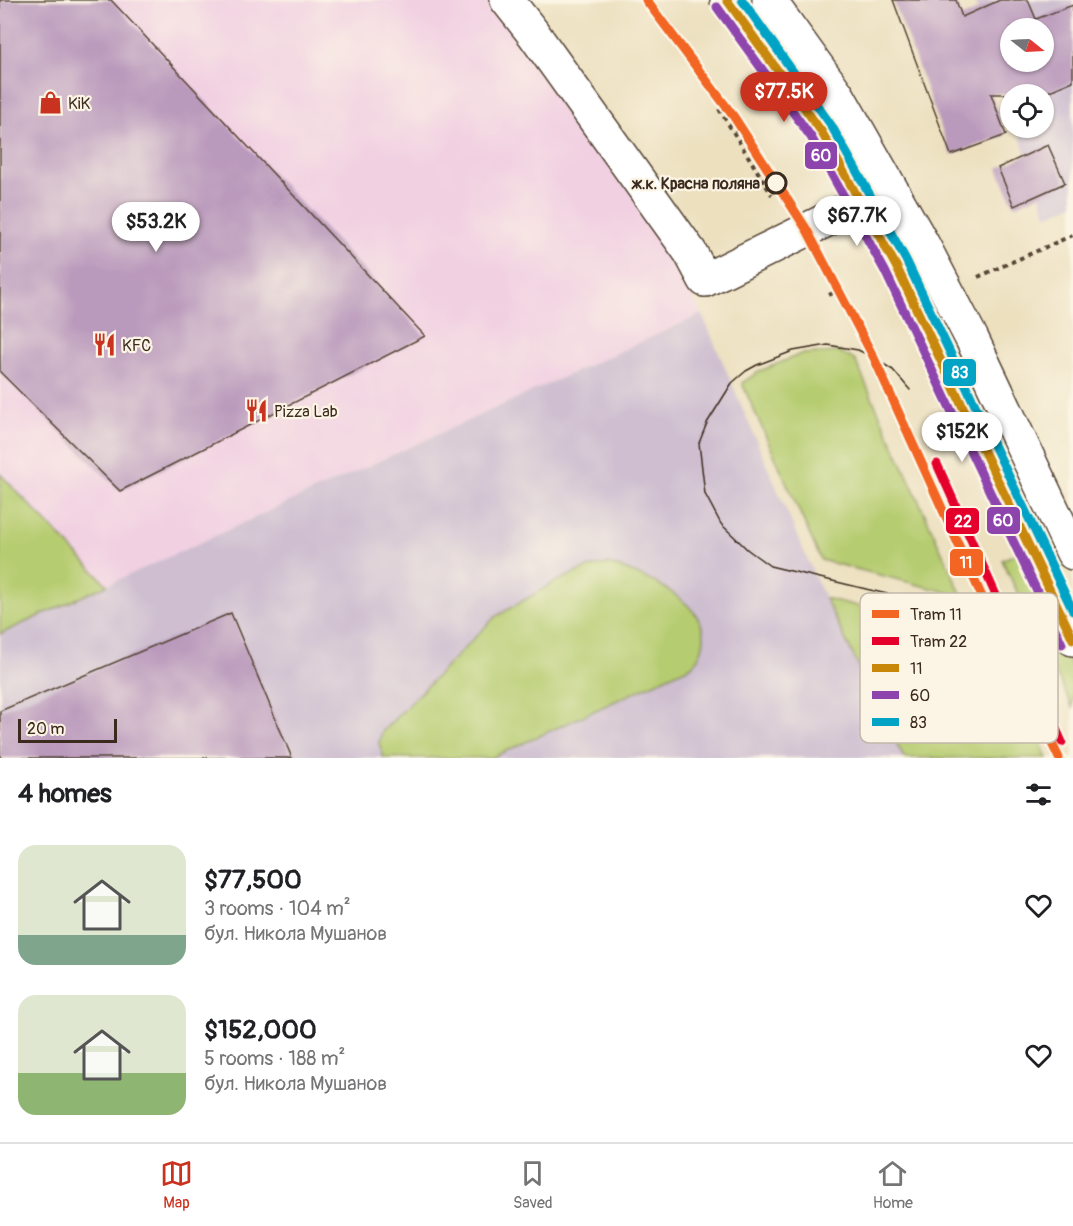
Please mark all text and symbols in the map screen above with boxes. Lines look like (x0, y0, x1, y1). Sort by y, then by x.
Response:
north arrow (1000, 18, 1054, 72)
map controls (1000, 18, 1054, 138)
pin: $77.5K (735, 72, 833, 123)
text: $77.5K (754, 79, 814, 104)
button: locate (1000, 84, 1054, 138)
shop icon: KiK (37, 90, 63, 116)
place label: KiK (68, 94, 90, 114)
line badge: 60 (804, 141, 838, 170)
text: 60 (811, 146, 831, 166)
marker: ж.к. Красна поляна (765, 172, 787, 194)
place label: ж.к. Красна поляна (631, 174, 761, 194)
pin: $67.7K (808, 196, 906, 247)
pin: $53.2K (107, 202, 205, 253)
text: $67.7K (827, 203, 887, 228)
text: $53.2K (126, 209, 186, 234)
restaurant icon: KFC (91, 332, 117, 358)
place label: KFC (122, 336, 151, 356)
line badge: 83 (942, 358, 977, 387)
text: 83 (952, 363, 969, 383)
restaurant icon: Pizza Lab (243, 398, 269, 424)
place label: Pizza Lab (274, 402, 338, 422)
pin: $152K (920, 412, 1004, 463)
text: $152K (936, 419, 988, 444)
line badge: 60 (986, 506, 1021, 535)
line badge: 22 (945, 507, 980, 535)
text: 60 (993, 511, 1013, 531)
text: 22 (954, 512, 972, 532)
line badge: 11 (949, 548, 984, 577)
text: 11 (960, 553, 972, 573)
legend (860, 593, 1058, 743)
text: Tram 11 (910, 605, 962, 625)
text: Tram 22 (910, 632, 967, 652)
text: 11 (910, 659, 923, 679)
text: 60 (910, 686, 930, 706)
text: 83 (910, 713, 927, 733)
scale bar (18, 716, 117, 744)
text: 20 m (27, 719, 65, 739)
text: 4 homes (18, 778, 112, 810)
icon: filters (1022, 778, 1055, 811)
text: $77,500 (204, 864, 302, 896)
icon: home (66, 869, 138, 941)
icon: heart (1022, 889, 1055, 922)
text: 3 rooms · 104 m² (204, 896, 351, 921)
text: бул. Никола Мушанов (204, 921, 387, 946)
text: $152,000 (204, 1014, 317, 1046)
icon: home (66, 1019, 138, 1091)
icon: heart (1022, 1039, 1055, 1072)
text: 5 rooms · 188 m² (204, 1046, 345, 1071)
text: бул. Никола Мушанов (204, 1071, 387, 1096)
tab: Map (160, 1157, 193, 1213)
tab: Saved (513, 1157, 553, 1213)
tab: Home (873, 1157, 913, 1213)

